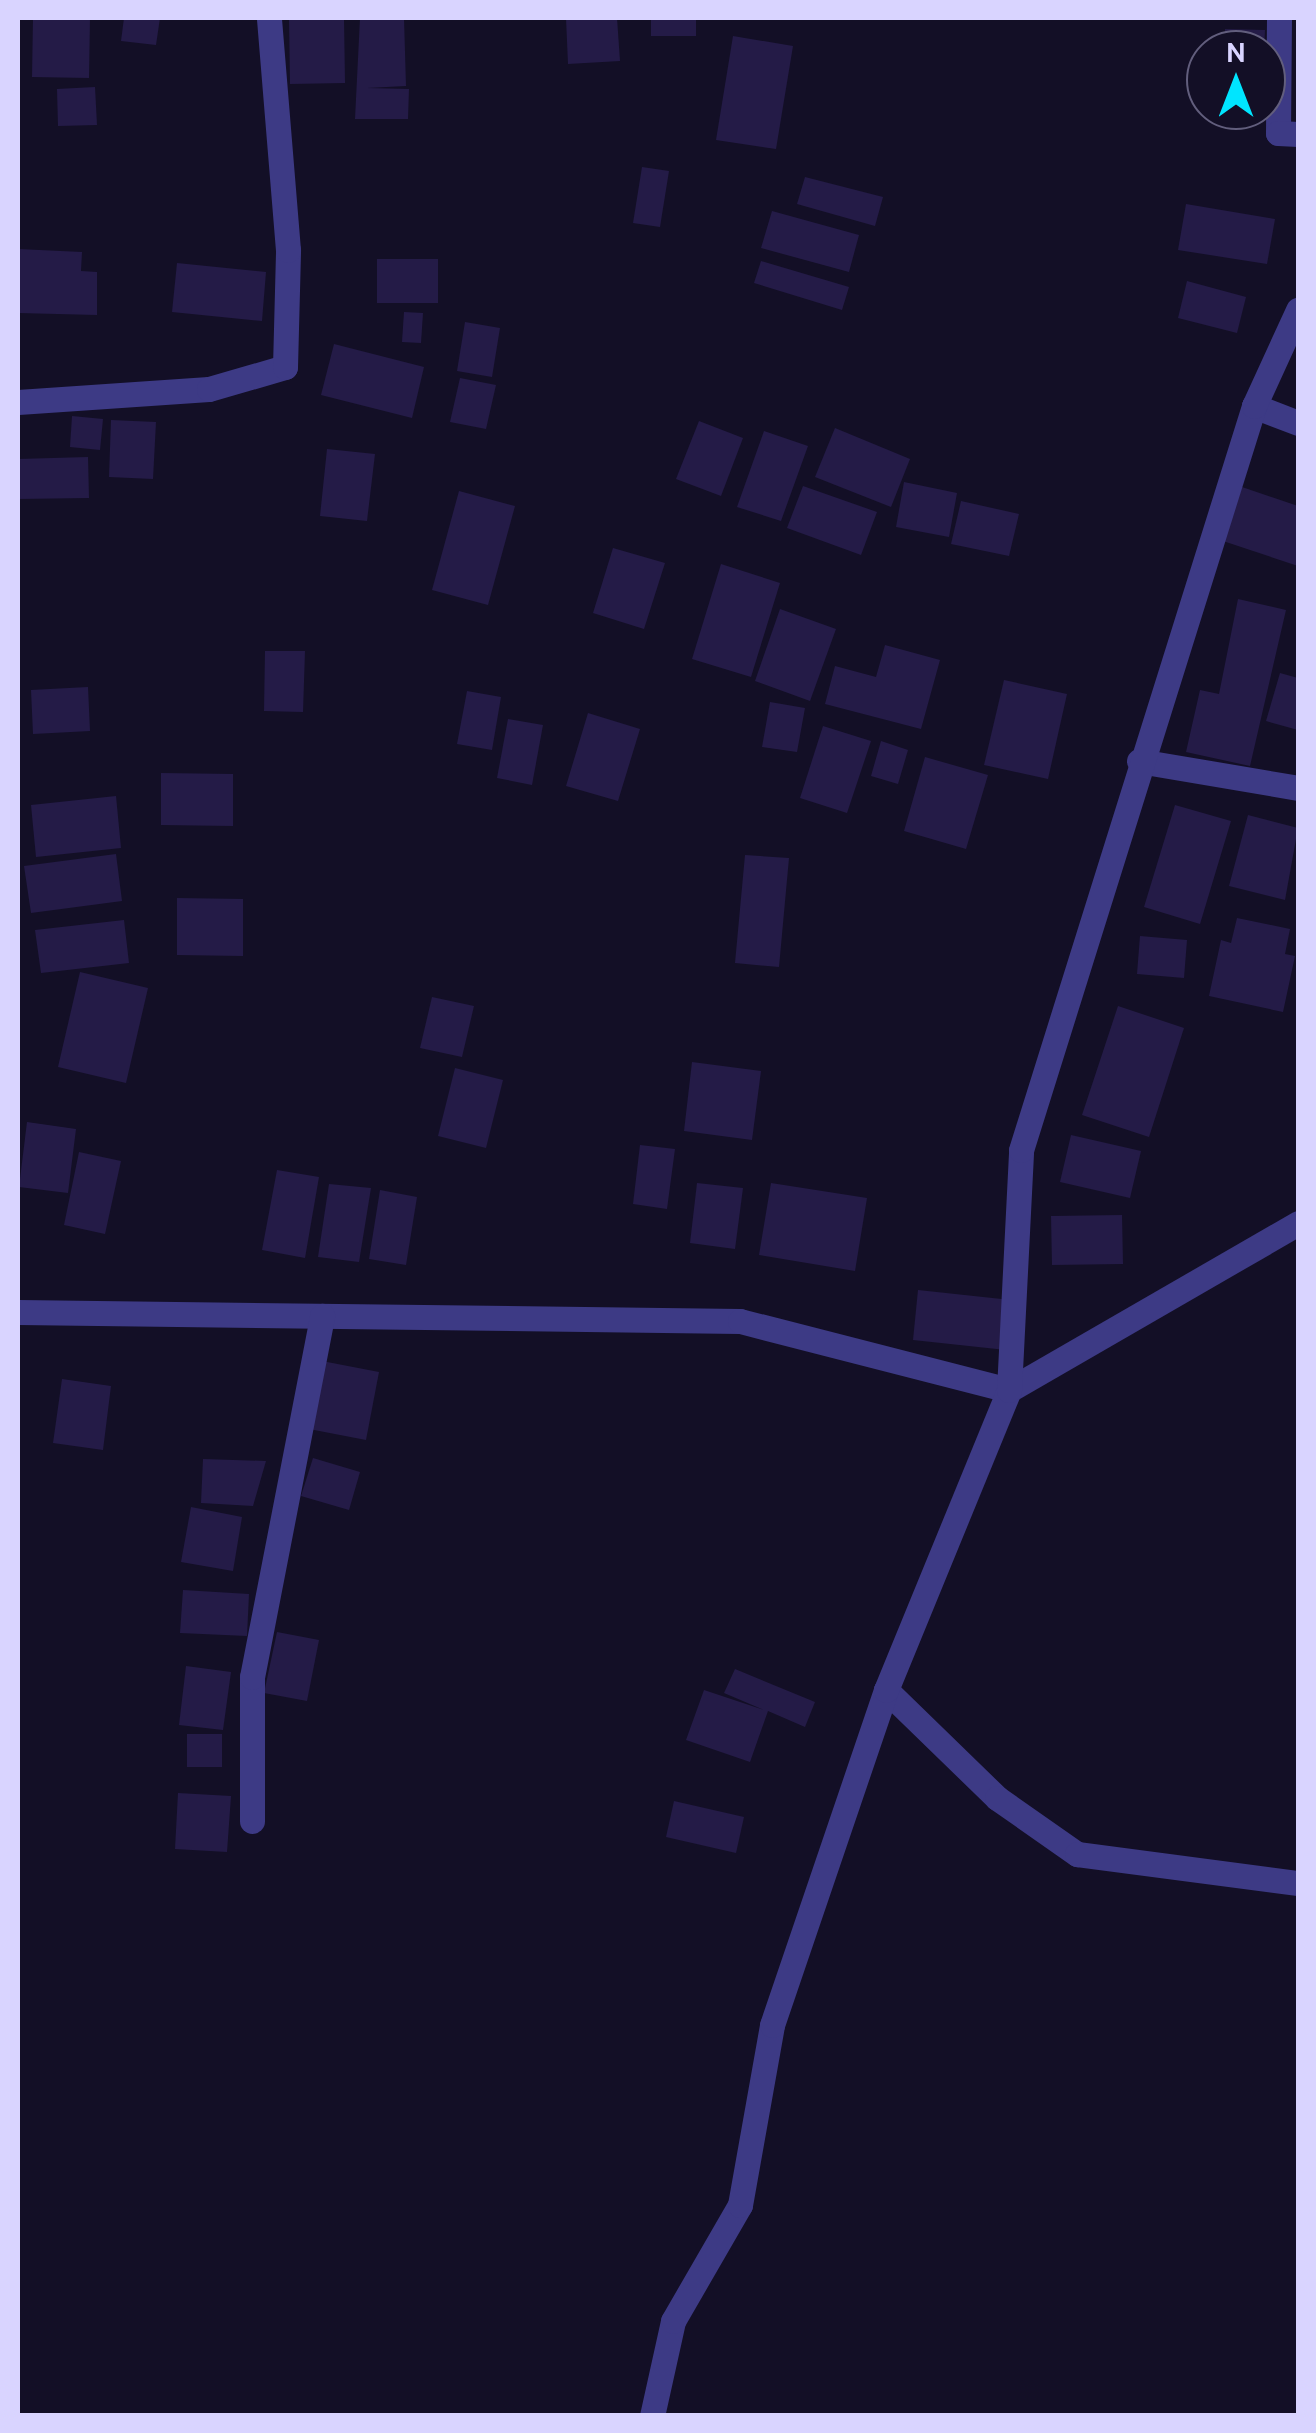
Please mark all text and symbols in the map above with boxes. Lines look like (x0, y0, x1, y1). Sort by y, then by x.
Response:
north arrow (1186, 30, 1286, 130)
text: N (1226, 35, 1246, 69)

